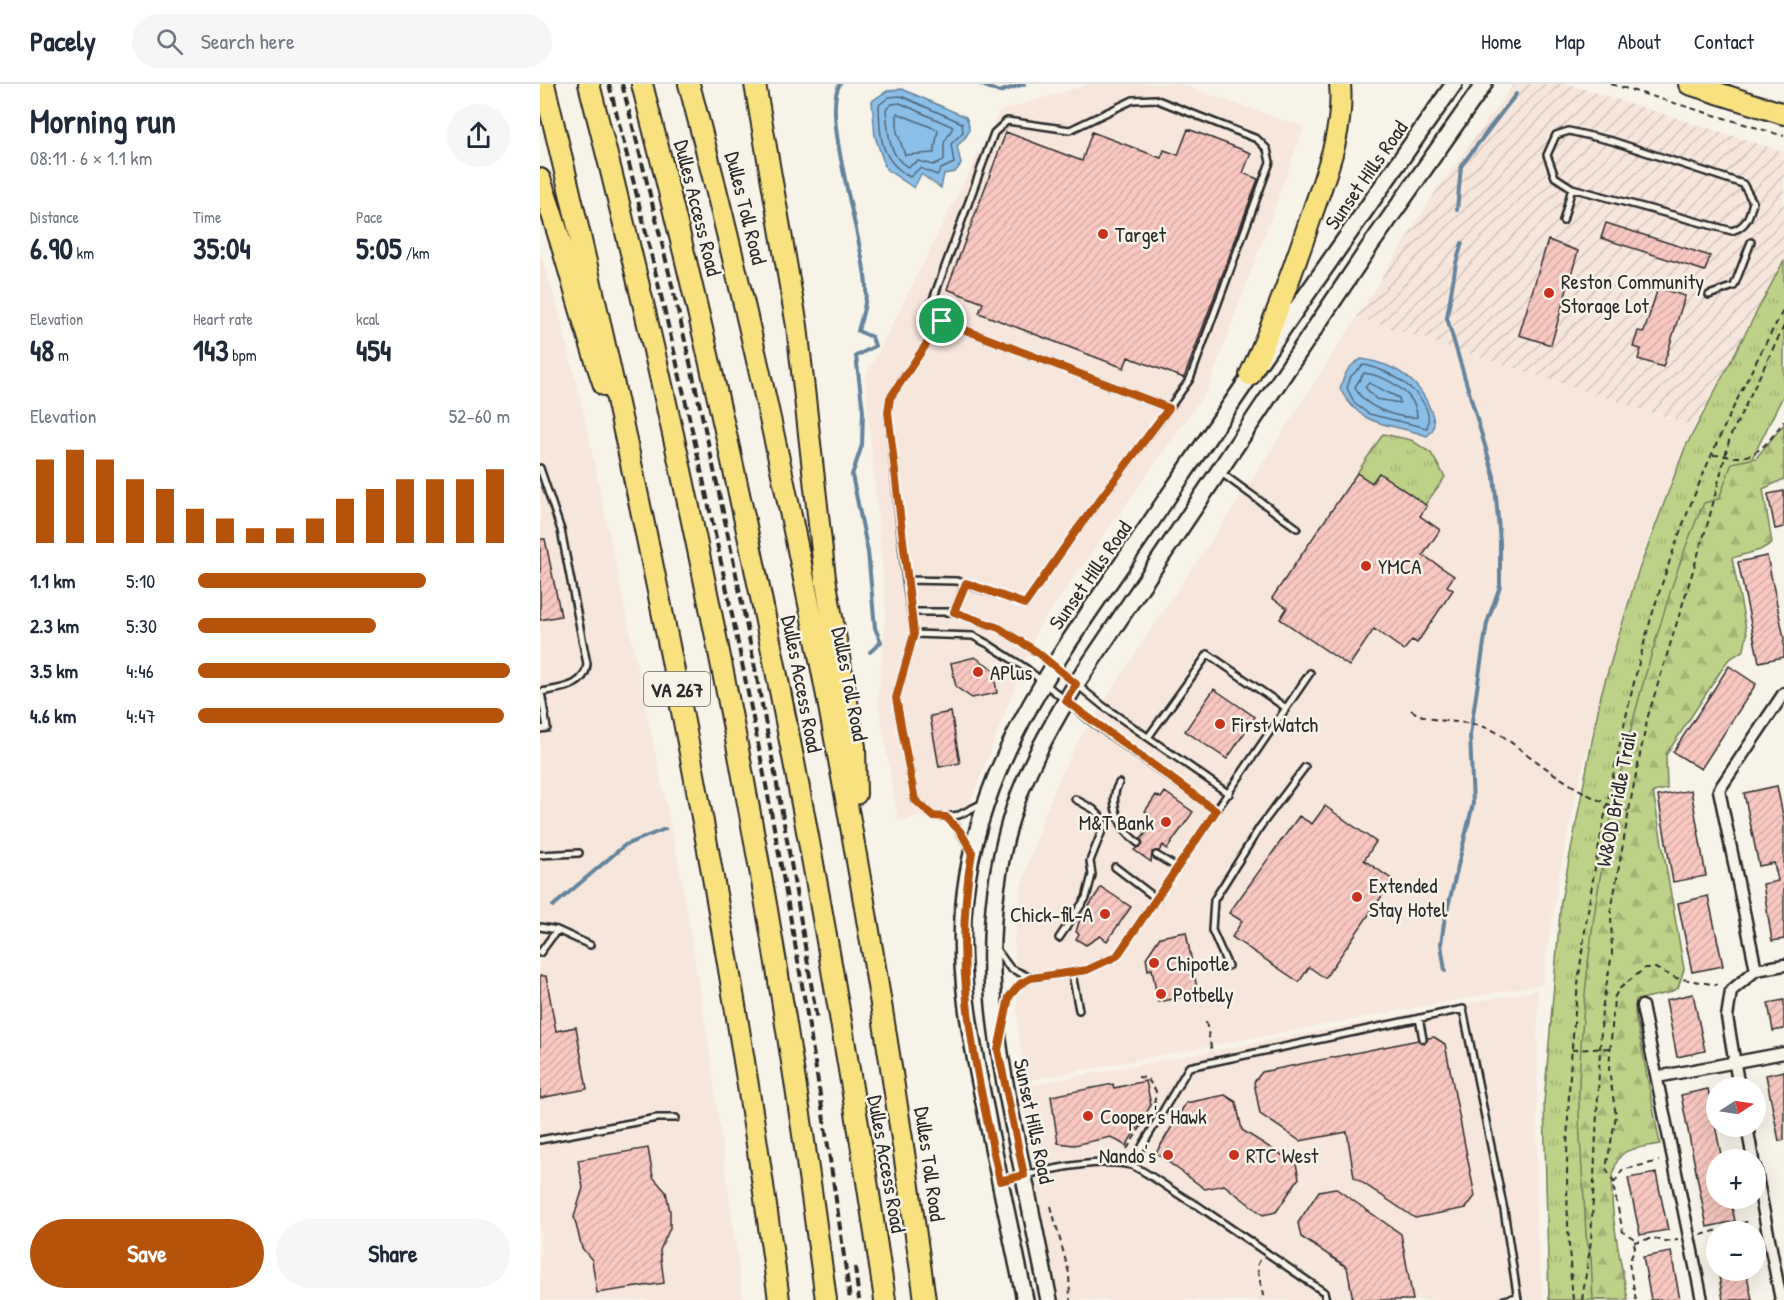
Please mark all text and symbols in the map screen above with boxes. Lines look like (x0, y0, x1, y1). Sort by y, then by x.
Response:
search box (132, 14, 552, 68)
text: Pacely (30, 22, 96, 60)
icon: search (153, 25, 186, 58)
text: Search here (201, 26, 295, 56)
text: Home (1481, 27, 1522, 56)
text: Map (1555, 27, 1585, 56)
text: About (1618, 27, 1661, 56)
text: Contact (1694, 27, 1754, 56)
text: Morning run (30, 99, 176, 143)
button: share (447, 104, 510, 167)
street label: Sunset Hills Road (1318, 115, 1414, 235)
street label: Dulles Access Road (667, 137, 729, 279)
text: 08:11 · 6 × 1.1 km (30, 144, 152, 171)
street label: Dulles Toll Road (718, 149, 774, 267)
text: Distance (30, 206, 79, 228)
text: Time (193, 206, 221, 228)
text: Pace (356, 206, 383, 228)
place label: Target (1115, 220, 1167, 249)
marker: Target (1096, 227, 1110, 241)
text: 6.90 (30, 228, 73, 268)
text: 35:04 (193, 228, 251, 268)
text: 5:05 (356, 228, 402, 268)
text: km (73, 242, 94, 264)
text: /km (402, 242, 430, 264)
place label: Reston Community Storage Lot (1561, 267, 1704, 320)
marker: Reston Community Storage Lot (1542, 286, 1556, 300)
pin (916, 295, 967, 346)
icon: arrive (925, 304, 958, 337)
text: Elevation (30, 308, 83, 330)
text: Heart rate (193, 308, 253, 330)
text: kcal (356, 308, 379, 330)
text: 48 (30, 330, 54, 370)
text: 143 (193, 330, 229, 370)
text: 454 (356, 330, 391, 370)
text: m (54, 344, 69, 366)
text: bpm (229, 344, 257, 366)
text: Elevation (30, 402, 96, 429)
text: 52–60 m (449, 402, 510, 429)
street label: Sunset Hills Road (1042, 515, 1138, 635)
place label: YMCA (1378, 552, 1422, 581)
marker: YMCA (1359, 559, 1373, 573)
text: 1.1 km (30, 567, 75, 594)
text: 5:10 (126, 567, 155, 594)
text: 2.3 km (30, 612, 79, 639)
text: 5:30 (126, 612, 157, 639)
street label: Dulles Access Road (775, 613, 829, 755)
street label: Dulles Toll Road (825, 625, 875, 743)
text: 3.5 km (30, 657, 78, 684)
text: 4:46 (126, 657, 154, 684)
place label: APlus (990, 658, 1032, 687)
marker: APlus (971, 665, 985, 679)
road number: VA 267 (644, 672, 710, 706)
text: 4.6 km (30, 702, 76, 729)
text: 4:47 (126, 702, 156, 729)
place label: First Watch (1231, 710, 1318, 739)
marker: First Watch (1213, 717, 1227, 731)
street label: W&OD Bridle Trail (1589, 728, 1643, 869)
place label: M&T Bank (1079, 808, 1154, 837)
marker: M&T Bank (1159, 815, 1173, 829)
place label: Extended Stay Hotel (1369, 871, 1448, 924)
marker: Extended Stay Hotel (1350, 890, 1364, 904)
place label: Chick-fil-A (1010, 900, 1093, 929)
marker: Chick-fil-A (1098, 907, 1112, 921)
place label: Chipotle (1166, 949, 1230, 978)
marker: Chipotle (1147, 956, 1161, 970)
place label: Potbelly (1173, 980, 1234, 1009)
marker: Potbelly (1154, 987, 1168, 1001)
street label: Sunset Hills Road (1007, 1056, 1061, 1186)
north arrow (1706, 1077, 1766, 1137)
map controls (1706, 1077, 1766, 1281)
street label: Dulles Access Road (861, 1093, 913, 1235)
place label: Cooper's Hawk (1100, 1102, 1207, 1131)
street label: Dulles Toll Road (908, 1105, 952, 1223)
marker: Cooper's Hawk (1081, 1109, 1095, 1123)
place label: Nando's (1099, 1141, 1156, 1170)
place label: RTC West (1246, 1141, 1319, 1170)
marker: Nando's (1161, 1148, 1175, 1162)
marker: RTC West (1227, 1148, 1241, 1162)
button: + (1706, 1149, 1766, 1209)
button: Save (30, 1219, 264, 1288)
button: Share (276, 1219, 510, 1288)
button: − (1706, 1221, 1766, 1281)

